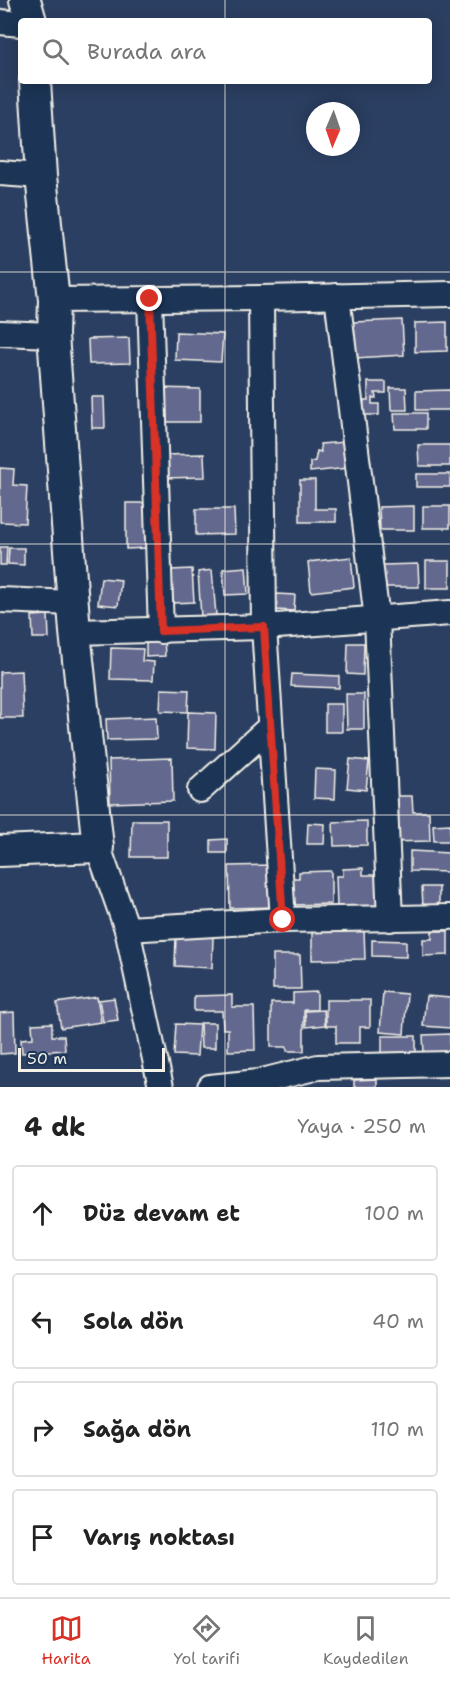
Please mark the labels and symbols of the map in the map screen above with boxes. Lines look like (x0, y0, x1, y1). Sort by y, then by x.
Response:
north arrow (306, 102, 360, 156)
route end (136, 285, 162, 311)
route start (269, 906, 295, 932)
scale bar (18, 1045, 165, 1072)

